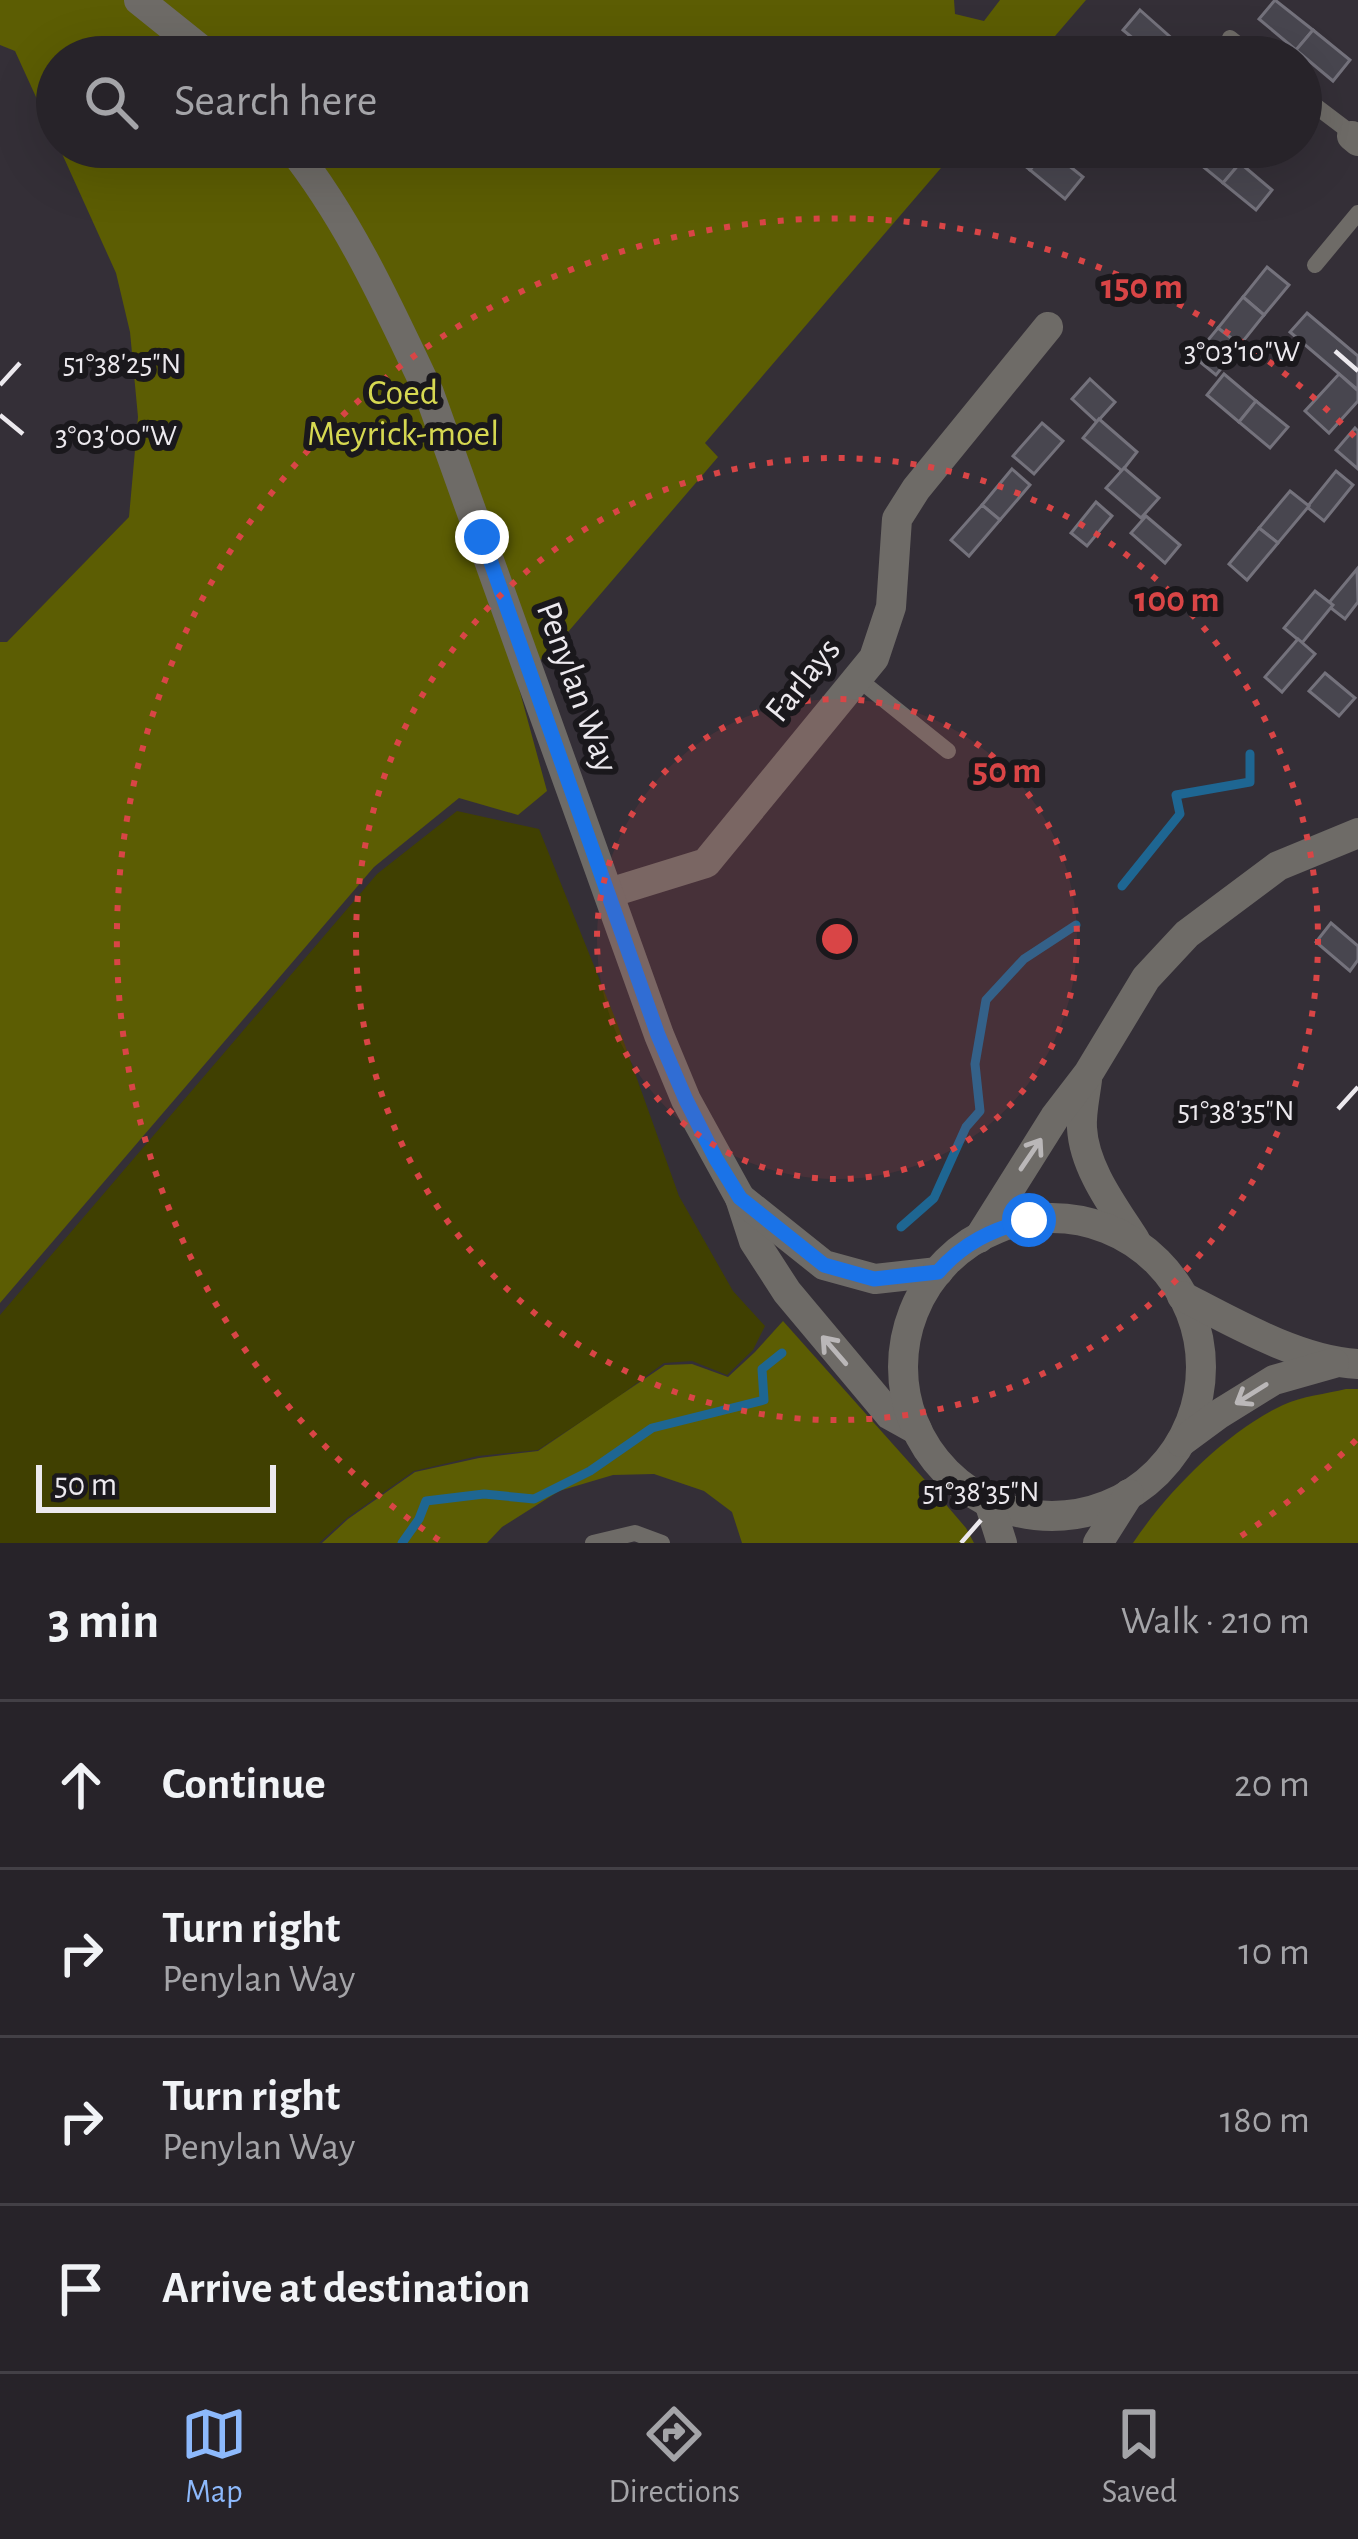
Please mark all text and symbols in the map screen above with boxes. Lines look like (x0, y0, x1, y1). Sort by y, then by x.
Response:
search box (36, 36, 1322, 168)
icon: search (78, 69, 144, 135)
text: Search here (174, 79, 377, 124)
text: 150 m (1101, 269, 1183, 305)
text: 3°03'10"W (1184, 337, 1300, 367)
text: 51°38'25"N (63, 349, 181, 379)
park label: Coed Meyrick-moel (307, 375, 499, 452)
text: 3°03'00"W (55, 421, 177, 451)
route end (455, 510, 509, 564)
text: 100 m (1135, 582, 1219, 618)
street label: Penylan Way (530, 597, 624, 777)
street label: Farlays (759, 631, 847, 729)
text: 50 m (973, 753, 1041, 789)
centre of rings (816, 918, 858, 960)
text: 51°38'35"N (1178, 1096, 1295, 1126)
one-way arrow (1018, 1137, 1043, 1171)
route start (1002, 1193, 1056, 1247)
one-way arrow (820, 1335, 848, 1366)
one-way arrow (1235, 1382, 1269, 1406)
scale bar (36, 1459, 276, 1512)
text: 50 m (54, 1469, 117, 1502)
text: 51°38'35"N (923, 1477, 1040, 1507)
text: 3 min (48, 1596, 159, 1647)
text: Walk · 210 m (1121, 1602, 1310, 1641)
icon: ahead (48, 1752, 114, 1818)
text: Continue (162, 1762, 326, 1807)
text: 20 m (1234, 1765, 1310, 1804)
text: Turn right (162, 1906, 340, 1951)
icon: right (48, 1920, 114, 1986)
text: 10 m (1238, 1933, 1310, 1972)
text: Penylan Way (162, 1960, 355, 1999)
text: Turn right (162, 2074, 340, 2119)
icon: right (48, 2088, 114, 2154)
text: 180 m (1220, 2101, 1310, 2140)
text: Penylan Way (162, 2128, 355, 2167)
icon: arrive (48, 2256, 114, 2322)
text: Arrive at destination (162, 2266, 530, 2311)
tab: Map (181, 2401, 247, 2513)
tab: Directions (608, 2401, 740, 2513)
tab: Saved (1102, 2401, 1177, 2513)

